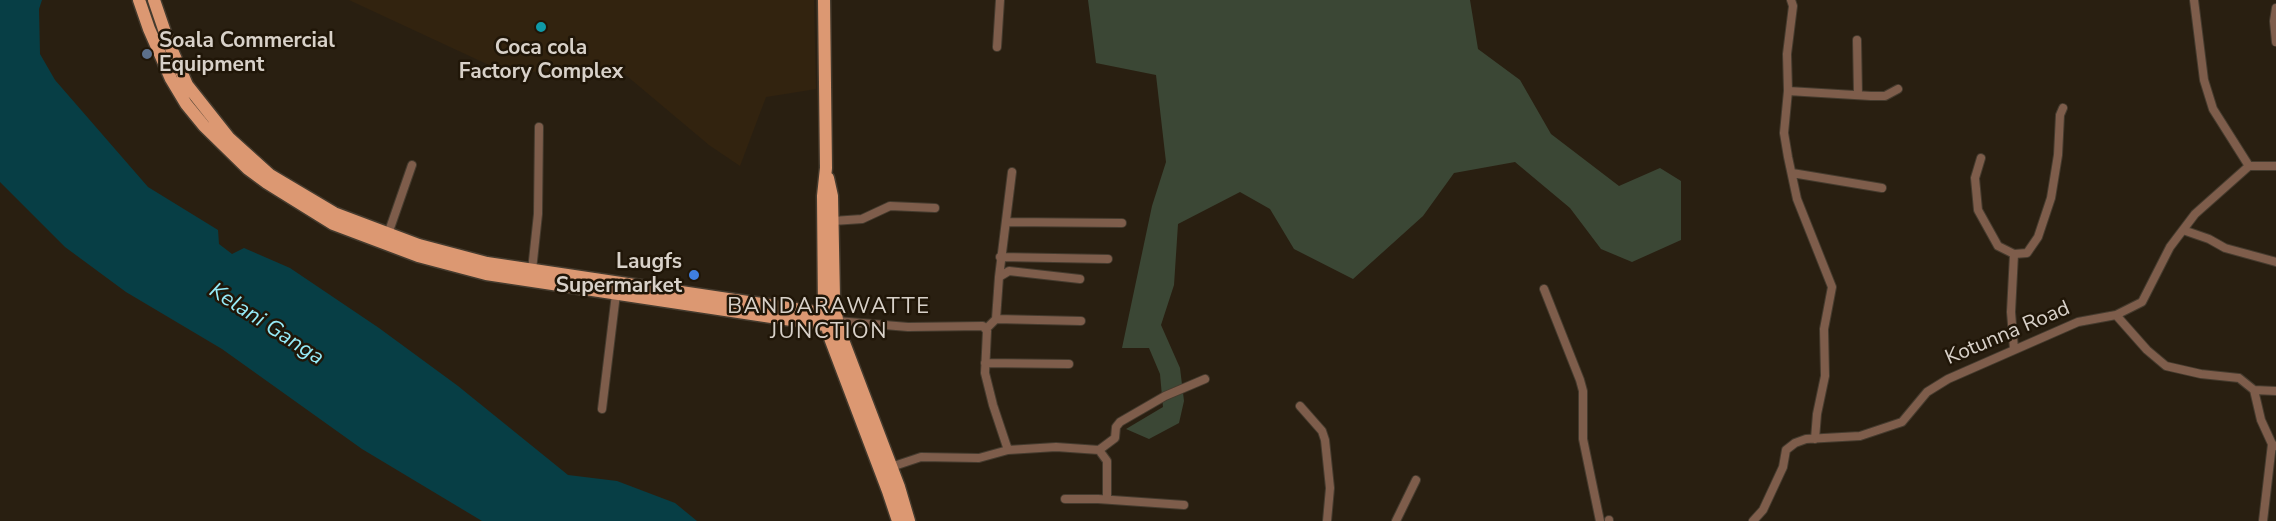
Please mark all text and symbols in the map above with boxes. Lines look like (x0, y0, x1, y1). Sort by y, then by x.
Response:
marker: Coca cola Factory Complex (534, 20, 548, 34)
place label: Soala Commercial Equipment (159, 29, 335, 79)
place label: Coca cola Factory Complex (459, 36, 623, 86)
marker: Soala Commercial Equipment (140, 47, 154, 61)
place label: Laugfs Supermarket (556, 250, 682, 300)
marker: Laugfs Supermarket (687, 268, 701, 282)
water label: Kelani Ganga (204, 278, 328, 372)
district label: BANDARAWATTE JUNCTION (727, 295, 931, 346)
street label: Kotunna Road (1942, 296, 2074, 372)

